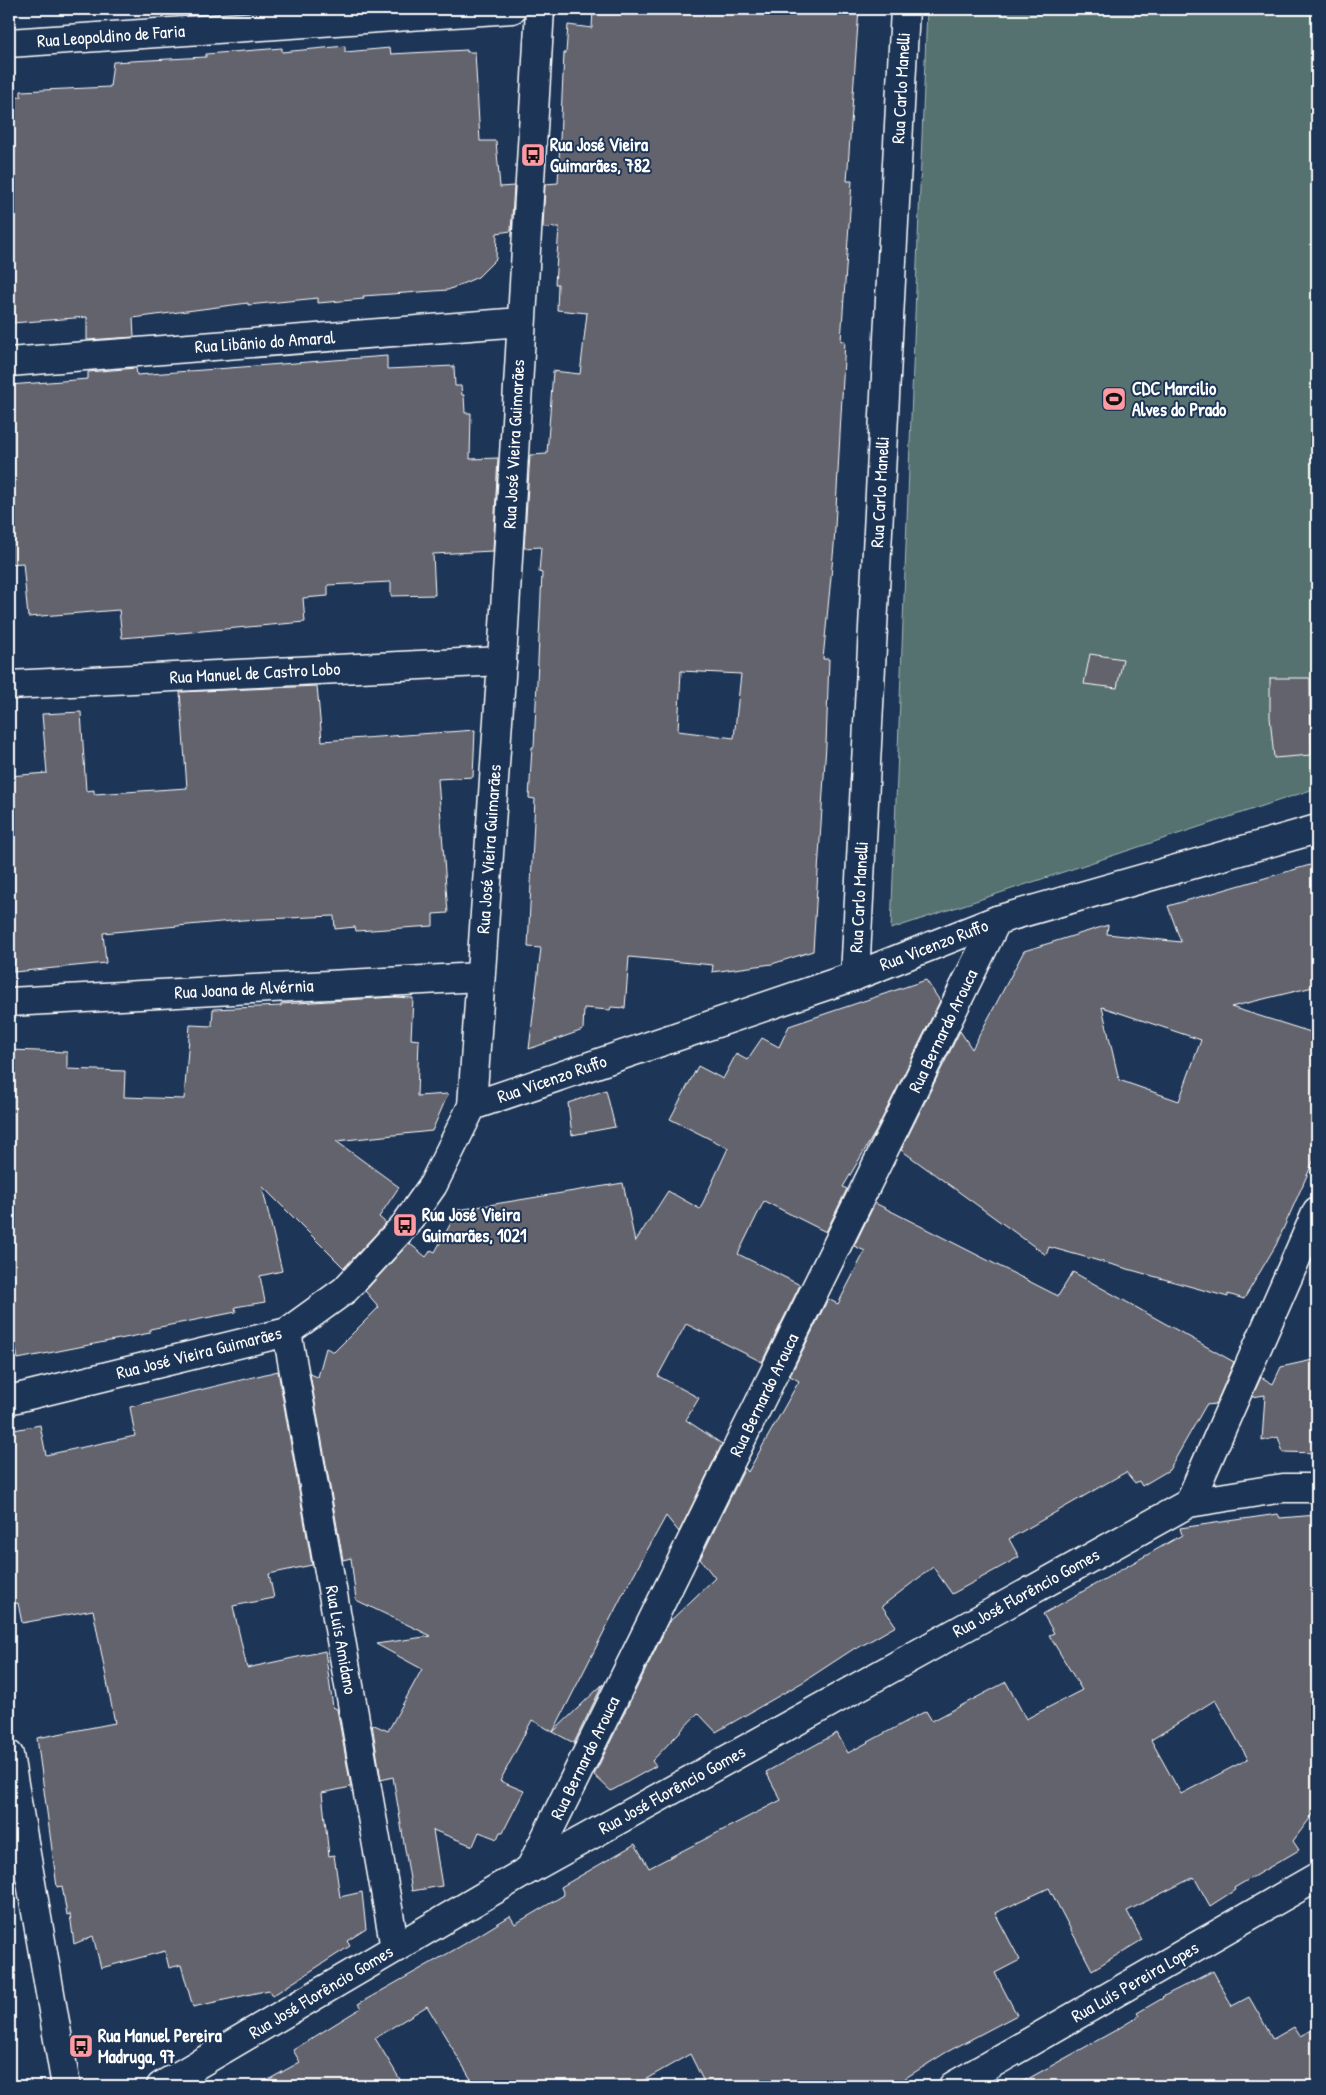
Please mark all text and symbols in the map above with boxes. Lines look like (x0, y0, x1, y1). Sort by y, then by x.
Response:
street label: Rua Leopoldino de Faria (36, 18, 186, 53)
street label: Rua Carlo Manelli (885, 32, 916, 144)
place label: Rua José Vieira Guimarães, 782 (550, 132, 651, 178)
bus stop icon: Rua José Vieira Guimarães, 782 (520, 142, 546, 168)
street label: Rua Libânio do Amaral (194, 324, 336, 359)
street label: Rua José Vieira Guimarães (497, 359, 530, 529)
place label: CDC Marcilio Alves do Prado (1132, 376, 1227, 422)
sports icon: CDC Marcilio Alves do Prado (1101, 386, 1127, 412)
street label: Rua Carlo Manelli (864, 436, 895, 548)
street label: Rua Manuel de Castro Lobo (169, 656, 341, 689)
street label: Rua José Vieira Guimarães (470, 764, 507, 934)
street label: Rua Carlo Manelli (843, 841, 874, 953)
street label: Rua Vicenzo Ruffo (876, 912, 992, 977)
street label: Rua Bernardo Arouca (902, 965, 983, 1097)
street label: Rua Joana de Alvérnia (174, 972, 314, 1005)
street label: Rua Vicenzo Ruffo (494, 1048, 610, 1109)
place label: Rua José Vieira Guimarães, 1021 (422, 1202, 527, 1248)
bus stop icon: Rua José Vieira Guimarães, 1021 (392, 1212, 418, 1238)
street label: Rua José Vieira Guimarães (114, 1320, 284, 1385)
street label: Rua Bernardo Arouca (723, 1329, 804, 1461)
street label: Rua José Florêncio Gomes (948, 1542, 1104, 1643)
street label: Rua Luís Amidano (320, 1584, 363, 1696)
street label: Rua Bernardo Arouca (544, 1692, 625, 1824)
street label: Rua José Florêncio Gomes (594, 1739, 750, 1840)
street label: Rua Luís Pereira Lopes (1066, 1935, 1203, 2028)
street label: Rua José Florêncio Gomes (244, 1938, 398, 2045)
place label: Rua Manuel Pereira Madruga, 97 (98, 2023, 223, 2070)
bus stop icon: Rua Manuel Pereira Madruga, 97 (68, 2033, 94, 2059)

